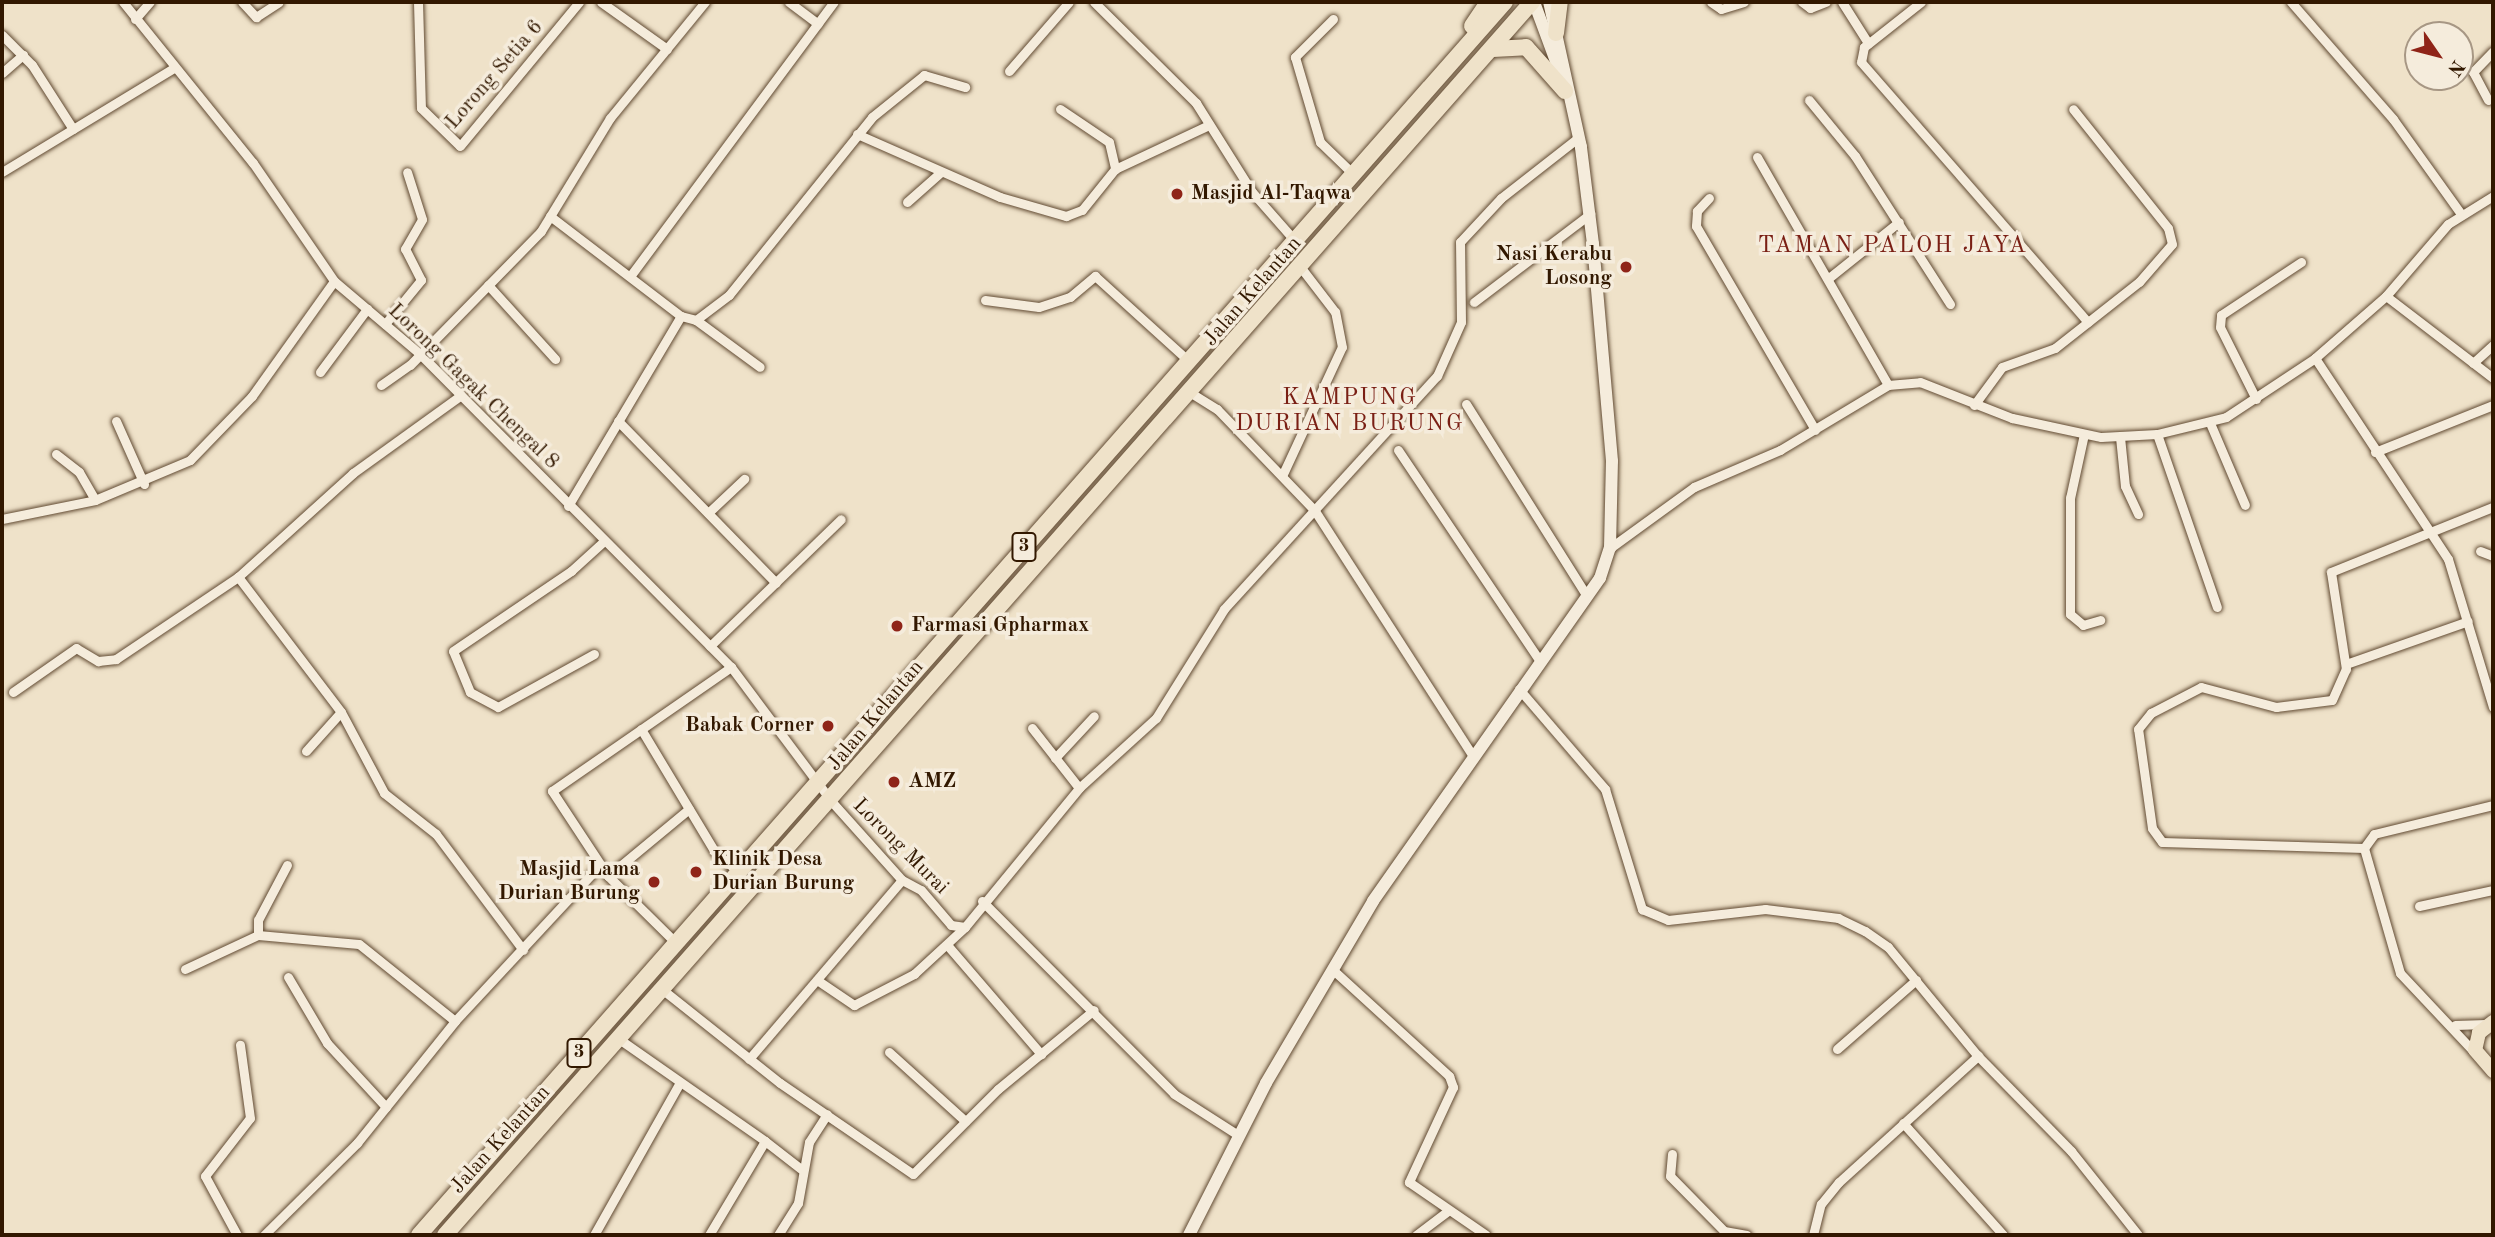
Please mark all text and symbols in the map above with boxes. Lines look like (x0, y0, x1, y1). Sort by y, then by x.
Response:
street label: Lorong Setia 6 (441, 15, 549, 135)
north arrow (2404, 21, 2474, 91)
text: N (2443, 56, 2467, 79)
place label: Masjid Al-Taqwa (1191, 181, 1351, 207)
marker: Masjid Al-Taqwa (1169, 186, 1185, 202)
street label: Jalan Kelantan (1199, 232, 1307, 352)
district label: TAMAN PALOH JAYA (1760, 232, 2026, 260)
place label: Nasi Kerabu Losong (1496, 242, 1612, 292)
marker: Nasi Kerabu Losong (1618, 259, 1634, 275)
street label: Lorong Gagak Chengal 8 (382, 299, 564, 475)
district label: KAMPUNG DURIAN BURUNG (1237, 384, 1463, 438)
road number: 3 (1010, 532, 1038, 562)
place label: Farmasi Gpharmax (911, 613, 1089, 639)
marker: Farmasi Gpharmax (889, 618, 905, 634)
street label: Jalan Kelantan (822, 655, 930, 777)
place label: Babak Corner (685, 713, 814, 739)
marker: Babak Corner (820, 718, 836, 734)
place label: AMZ (908, 769, 956, 795)
marker: AMZ (886, 774, 902, 790)
street label: Lorong Murai (847, 794, 953, 900)
place label: Klinik Desa Durian Burung (712, 847, 854, 897)
place label: Masjid Lama Durian Burung (498, 857, 640, 907)
marker: Klinik Desa Durian Burung (686, 862, 706, 882)
marker: Masjid Lama Durian Burung (646, 874, 662, 890)
road number: 3 (565, 1037, 593, 1068)
street label: Jalan Kelantan (446, 1081, 556, 1199)

